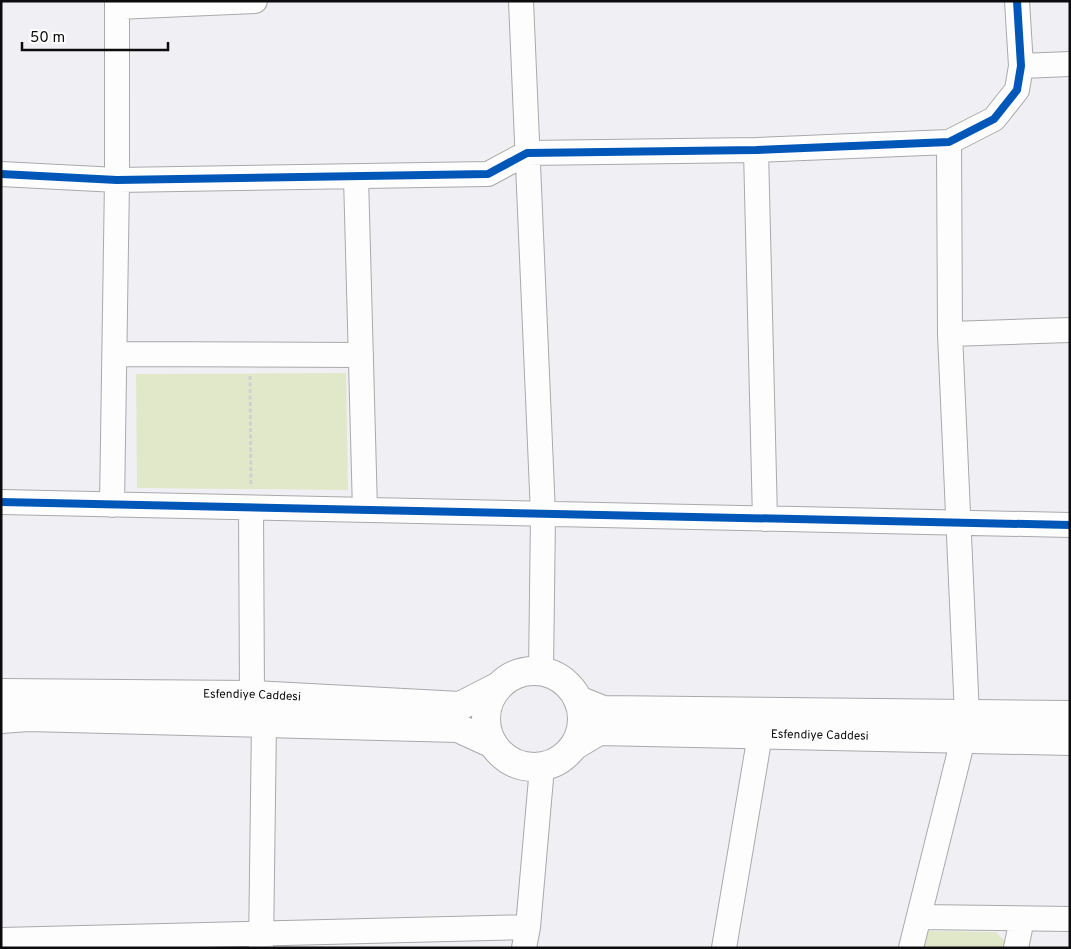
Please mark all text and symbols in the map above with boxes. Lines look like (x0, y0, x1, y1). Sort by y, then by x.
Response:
scale bar (22, 20, 169, 52)
text: 50 m (30, 29, 65, 48)
street label: Esfendiye Caddesi (203, 687, 301, 706)
street label: Esfendiye Caddesi (771, 727, 869, 745)

